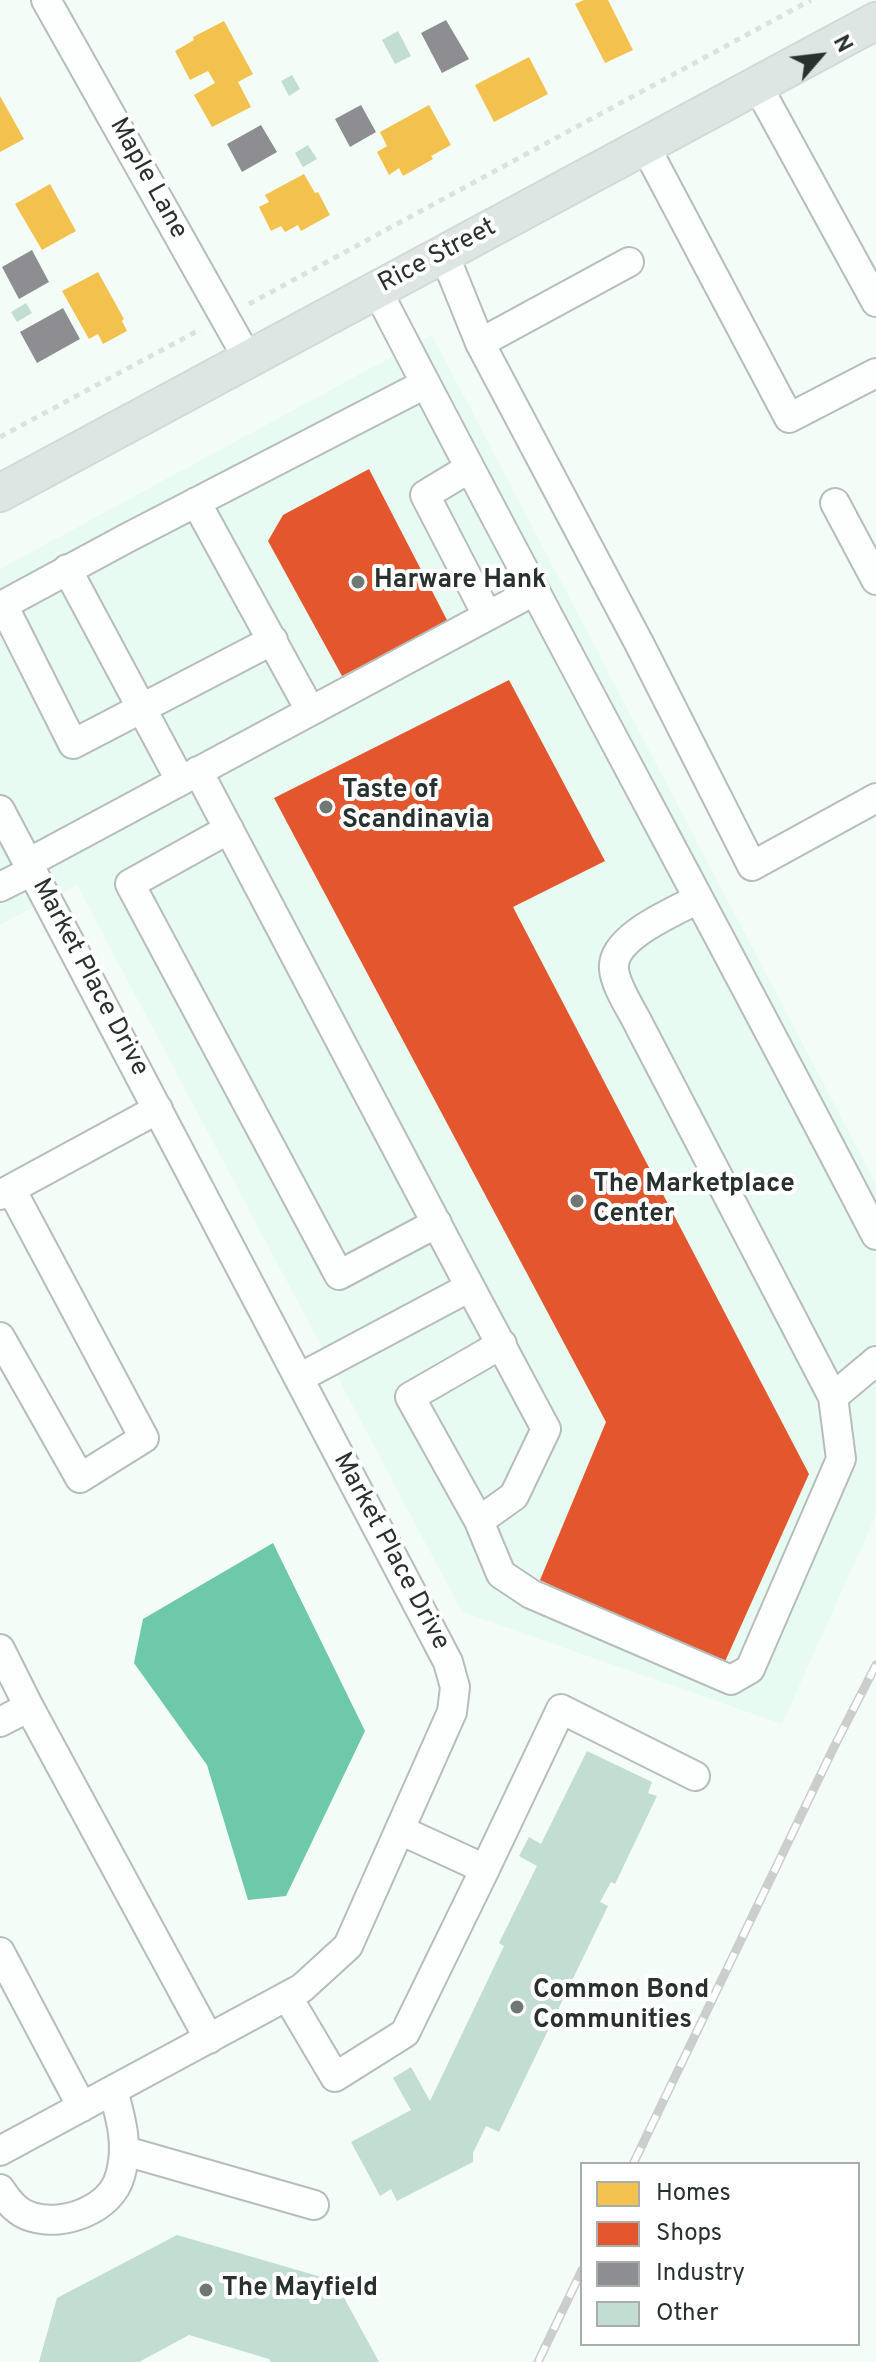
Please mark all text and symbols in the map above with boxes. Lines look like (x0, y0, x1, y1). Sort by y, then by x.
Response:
north arrow (780, 16, 860, 96)
text: N (826, 31, 857, 58)
street label: Maple Lane (101, 113, 193, 245)
street label: Rice Street (374, 213, 502, 301)
place label: Harware Hank (374, 566, 547, 598)
marker: Harware Hank (349, 573, 367, 591)
place label: Taste of Scandinavia (342, 776, 490, 838)
marker: Taste of Scandinavia (317, 798, 335, 816)
street label: Market Place Drive (24, 874, 154, 1082)
place label: The Marketplace Center (593, 1170, 795, 1232)
marker: The Marketplace Center (568, 1192, 586, 1210)
street label: Market Place Drive (325, 1448, 455, 1656)
place label: Common Bond Communities (533, 1976, 709, 2038)
marker: Common Bond Communities (508, 1998, 526, 2016)
legend (580, 2162, 860, 2346)
text: Homes (656, 2179, 731, 2209)
text: Shops (656, 2219, 722, 2249)
text: Industry (656, 2259, 745, 2289)
place label: The Mayfield (222, 2274, 378, 2306)
marker: The Mayfield (197, 2281, 215, 2299)
text: Other (656, 2299, 718, 2329)

